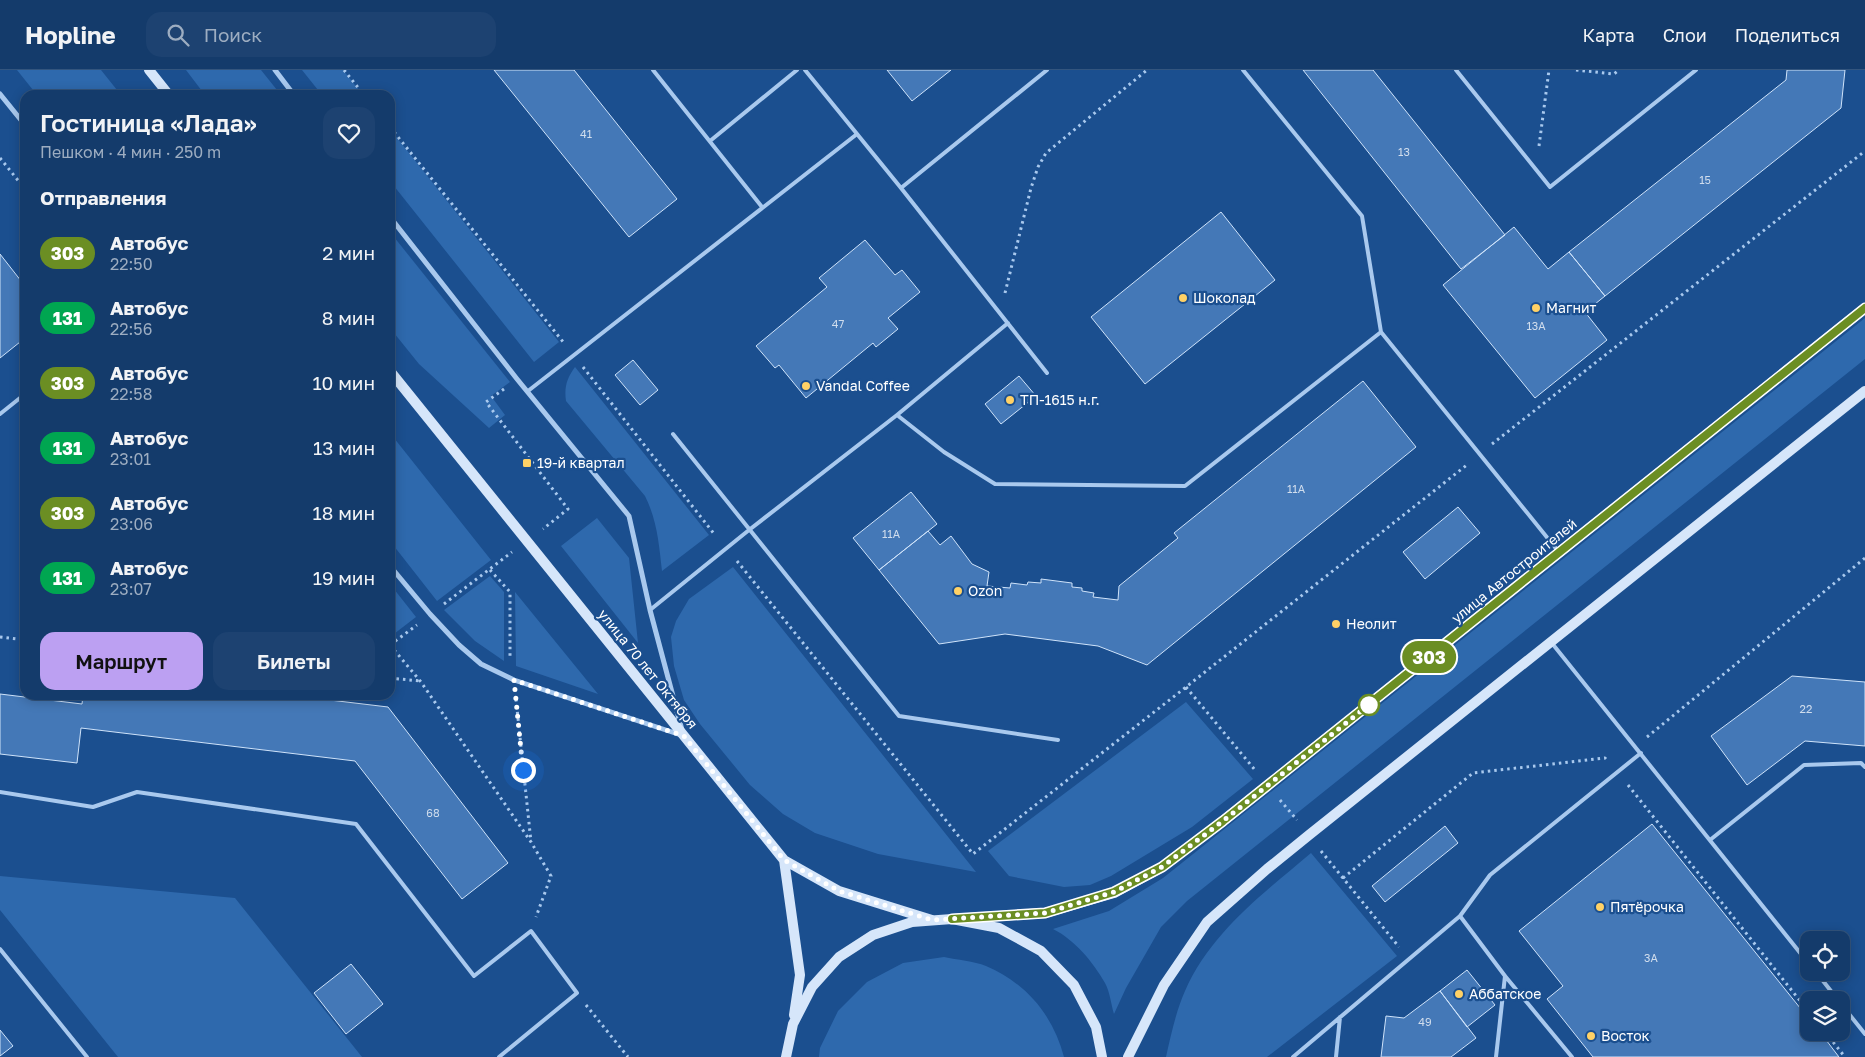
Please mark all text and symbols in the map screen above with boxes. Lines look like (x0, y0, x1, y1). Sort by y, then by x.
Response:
search box (146, 12, 496, 57)
text: Hopline (25, 20, 116, 49)
icon: search (164, 21, 192, 49)
text: Поиск (204, 23, 262, 46)
text: Карта (1583, 24, 1635, 46)
text: Слои (1663, 24, 1707, 46)
text: Поделиться (1735, 24, 1840, 46)
button: heart (323, 107, 375, 159)
text: Гостиница «Лада» (40, 108, 257, 137)
house number: 41 (580, 127, 592, 140)
text: Пешком · 4 мин · 250 m (40, 142, 221, 162)
house number: 13 (1398, 145, 1410, 158)
house number: 15 (1699, 173, 1711, 186)
text: Отправления (40, 186, 166, 209)
text: Автобус (110, 231, 188, 254)
text: 2 мин (322, 241, 375, 264)
text: 303 (51, 242, 84, 264)
text: 22:50 (110, 254, 153, 274)
place label: Шоколад (1193, 289, 1256, 306)
marker: Шоколад (1177, 292, 1189, 304)
text: Автобус (110, 296, 188, 319)
place label: Магнит (1546, 299, 1596, 316)
marker: Магнит (1530, 302, 1542, 314)
text: 8 мин (322, 306, 375, 329)
text: 131 (53, 307, 82, 329)
house number: 47 (832, 317, 844, 330)
text: 22:56 (110, 319, 152, 339)
house number: 13А (1526, 319, 1546, 332)
text: Автобус (110, 361, 188, 384)
text: 10 мин (312, 371, 375, 394)
text: 303 (51, 372, 84, 394)
place label: Vandal Coffee (816, 377, 910, 394)
marker: Vandal Coffee (800, 380, 812, 392)
text: 22:58 (110, 384, 152, 404)
place label: ТП-1615 н.г. (1020, 391, 1100, 408)
marker: ТП-1615 н.г. (1004, 394, 1016, 406)
text: Автобус (110, 426, 188, 449)
text: 13 мин (313, 436, 375, 459)
text: 131 (53, 437, 82, 459)
text: 23:01 (110, 449, 151, 469)
place label: 19-й квартал (537, 454, 625, 471)
marker: 19-й квартал (521, 457, 533, 469)
house number: 11А (1287, 482, 1306, 495)
text: Автобус (110, 491, 188, 514)
text: 18 мин (313, 501, 375, 524)
text: 303 (51, 502, 84, 524)
text: 23:06 (110, 514, 153, 534)
street label: улица Автостроителей (1448, 515, 1580, 626)
house number: 11А (882, 527, 901, 540)
text: Автобус (110, 556, 188, 579)
text: 19 мин (313, 566, 375, 589)
text: 131 (53, 567, 82, 589)
text: 23:07 (110, 579, 152, 599)
place label: Ozon (968, 582, 1002, 599)
marker: Ozon (952, 585, 964, 597)
street label: улица 70 лет Октября (595, 606, 702, 732)
place label: Неолит (1346, 615, 1397, 632)
marker: Неолит (1330, 618, 1342, 630)
button: Маршрут (40, 632, 203, 690)
button: Билеты (213, 632, 375, 690)
line badge: 303 (1400, 641, 1458, 673)
text: 303 (1412, 646, 1446, 668)
unlabelled marker (1358, 694, 1380, 716)
house number: 22 (1800, 702, 1812, 715)
your location (511, 758, 536, 783)
house number: 68 (426, 806, 440, 819)
place label: Пятёрочка (1610, 898, 1684, 915)
marker: Пятёрочка (1594, 901, 1606, 913)
map controls (1800, 931, 1850, 1041)
button: locate (1800, 931, 1850, 981)
house number: 3А (1644, 951, 1659, 964)
place label: Аббатское (1469, 985, 1541, 1002)
marker: Аббатское (1453, 988, 1465, 1000)
button: layers (1800, 991, 1850, 1041)
house number: 49 (1418, 1015, 1432, 1028)
place label: Восток (1601, 1027, 1650, 1044)
marker: Восток (1585, 1030, 1597, 1042)

